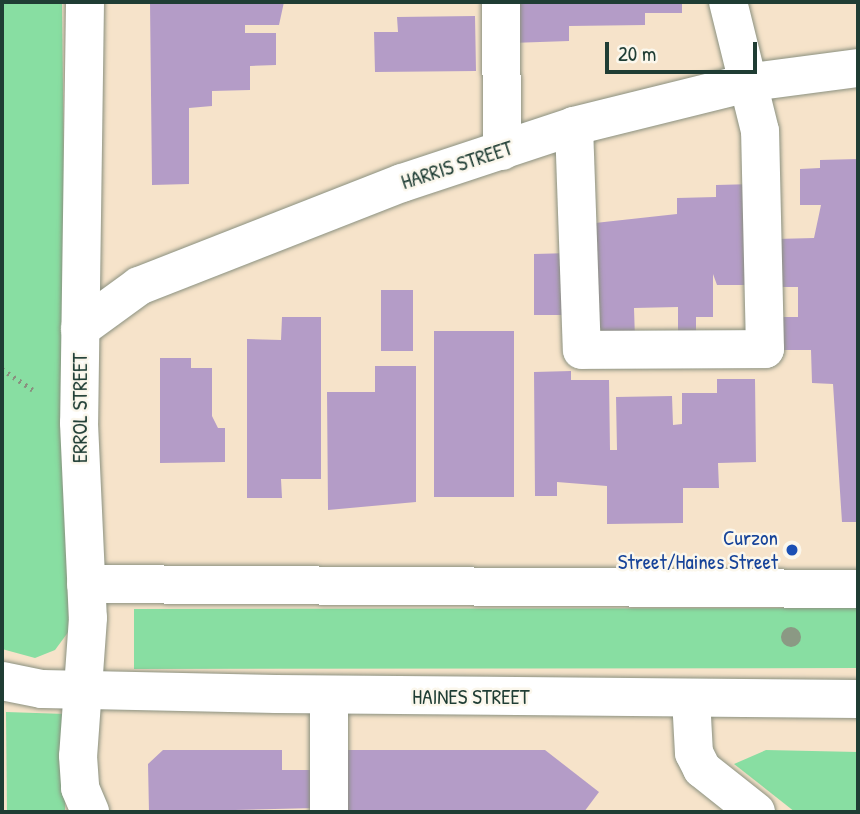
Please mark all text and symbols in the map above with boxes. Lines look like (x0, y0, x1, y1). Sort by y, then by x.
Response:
scale bar (608, 28, 760, 72)
text: 20 m (618, 39, 656, 68)
street label: HARRIS STREET (398, 135, 516, 195)
street label: ERROL STREET (67, 353, 93, 463)
place label: Curzon Street/Haines Street (618, 525, 778, 575)
marker: Curzon Street/Haines Street (784, 542, 800, 558)
street label: HAINES STREET (412, 684, 530, 710)

